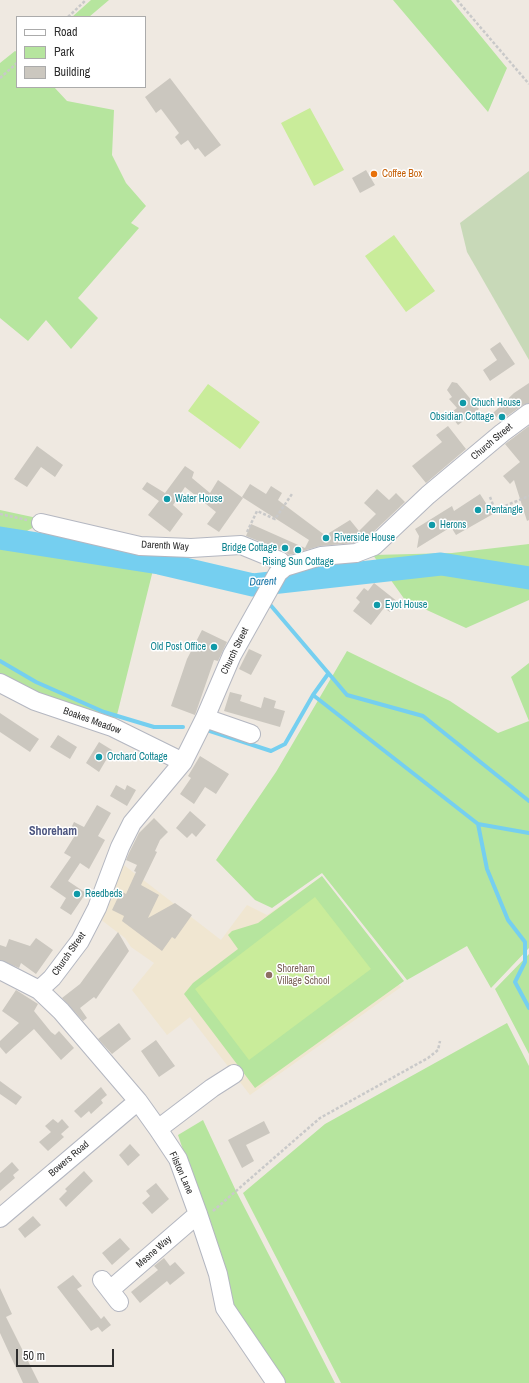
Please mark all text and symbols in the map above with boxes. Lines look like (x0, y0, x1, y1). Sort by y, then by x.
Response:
legend (16, 16, 146, 88)
text: Road (54, 24, 78, 40)
text: Park (54, 44, 74, 60)
text: Building (54, 64, 90, 80)
place label: Coffee Box (382, 168, 422, 180)
marker: Coffee Box (369, 169, 379, 179)
place label: Chuch House (471, 397, 521, 409)
marker: Chuch House (458, 398, 468, 408)
place label: Obsidian Cottage (430, 411, 494, 423)
marker: Obsidian Cottage (497, 412, 507, 422)
street label: Church Street (469, 421, 515, 463)
place label: Water House (175, 493, 223, 505)
marker: Water House (162, 494, 172, 504)
place label: Pentangle (486, 504, 523, 516)
marker: Pentangle (473, 505, 483, 515)
place label: Herons (440, 519, 466, 531)
marker: Herons (427, 520, 437, 530)
place label: Riverside House (334, 532, 395, 544)
marker: Riverside House (321, 533, 331, 543)
street label: Darenth Way (141, 539, 189, 553)
place label: Bridge Cottage (222, 542, 277, 554)
marker: Bridge Cottage (280, 543, 290, 553)
marker: Rising Sun Cottage (293, 545, 303, 555)
place label: Rising Sun Cottage (262, 556, 334, 568)
water label: Darent (249, 575, 277, 589)
place label: Eyot House (385, 599, 427, 611)
marker: Eyot House (372, 600, 382, 610)
street label: Church Street (219, 626, 251, 676)
place label: Old Post Office (151, 641, 206, 653)
marker: Old Post Office (209, 642, 219, 652)
street label: Boakes Meadow (61, 705, 123, 737)
place label: Orchard Cottage (107, 751, 168, 763)
marker: Orchard Cottage (94, 752, 104, 762)
district label: Shoreham (29, 825, 77, 839)
place label: Reedbeds (85, 888, 122, 900)
marker: Reedbeds (72, 889, 82, 899)
street label: Church Street (50, 930, 88, 978)
place label: Shoreham Village School (277, 963, 329, 986)
marker: Shoreham Village School (264, 970, 274, 980)
street label: Bowers Road (46, 1139, 92, 1179)
street label: Filston Lane (166, 1150, 196, 1196)
street label: Mesne Way (134, 1233, 174, 1271)
scale bar (18, 1341, 116, 1367)
text: 50 m (23, 1348, 45, 1364)

